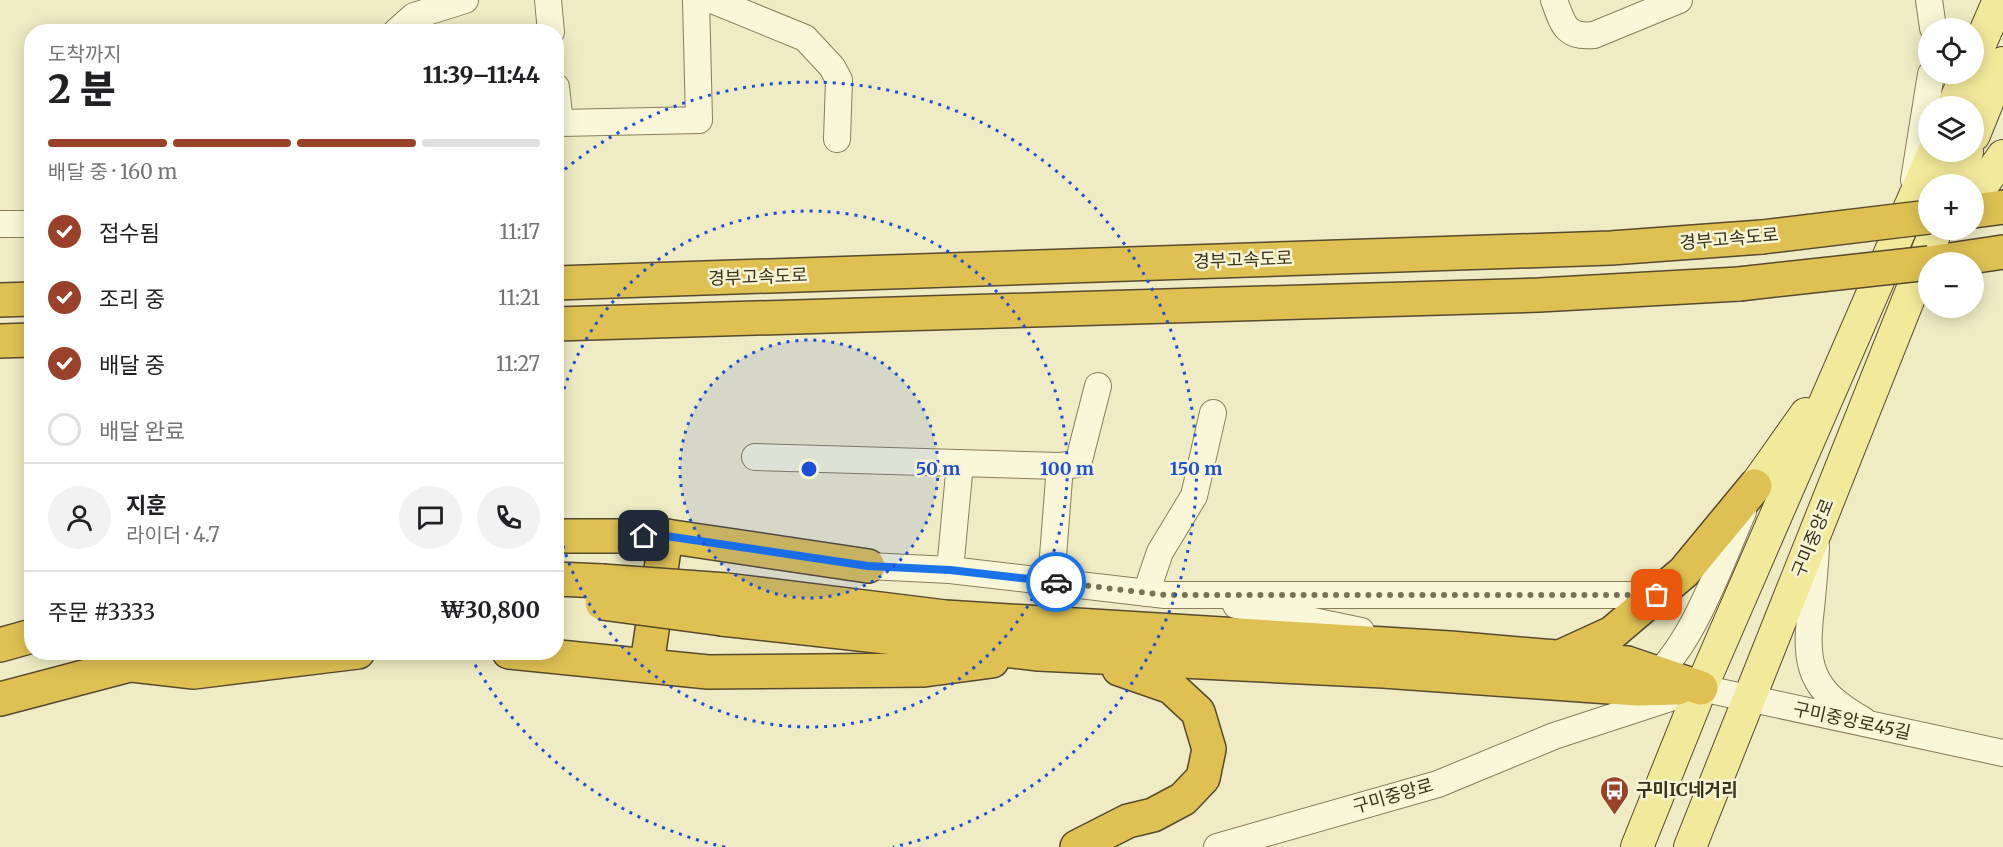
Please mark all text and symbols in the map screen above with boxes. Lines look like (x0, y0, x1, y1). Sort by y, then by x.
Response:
map controls (1918, 18, 1984, 318)
button: locate (1918, 18, 1984, 84)
text: 도착까지 (48, 41, 122, 66)
text: 11:39–11:44 (423, 61, 540, 89)
text: 2 분 (48, 65, 116, 114)
button: layers (1918, 96, 1984, 162)
text: 배달 중 · 160 m (48, 159, 177, 184)
button: + (1918, 174, 1984, 240)
icon: check (48, 215, 81, 248)
text: 접수됨 (99, 219, 160, 247)
text: 11:17 (500, 219, 540, 244)
street label: 경부고속도로 (1678, 223, 1779, 254)
street label: 경부고속도로 (1193, 246, 1293, 273)
button: − (1918, 252, 1984, 318)
street label: 경부고속도로 (708, 263, 808, 290)
icon: check (48, 281, 81, 314)
text: 조리 중 (99, 285, 165, 313)
text: 11:21 (498, 285, 540, 310)
icon: check (48, 347, 81, 380)
text: 배달 중 (99, 351, 165, 379)
text: 11:27 (496, 351, 540, 376)
text: 배달 완료 (99, 417, 185, 445)
text: 50 m (916, 457, 960, 480)
text: 100 m (1040, 457, 1094, 480)
text: 150 m (1170, 457, 1222, 480)
centre of rings (799, 459, 819, 479)
button: person (48, 486, 111, 549)
button: chat (399, 486, 462, 549)
button: phone (477, 486, 540, 549)
text: 지훈 (126, 491, 166, 519)
street label: 구미중앙로 (1786, 495, 1839, 581)
pin (618, 510, 669, 561)
icon: home (627, 519, 660, 552)
text: 라이더 · 4.7 (126, 522, 220, 547)
courier (1026, 552, 1086, 612)
icon: car (1040, 566, 1073, 599)
pin (1631, 569, 1682, 620)
icon: bag (1640, 578, 1673, 611)
text: ₩30,800 (441, 596, 540, 624)
text: 주문 #3333 (48, 598, 155, 626)
street label: 구미중앙로45길 (1791, 697, 1913, 744)
street label: 구미중앙로 (1350, 773, 1436, 818)
bus stop icon: 구미IC네거리 (1599, 774, 1631, 816)
place label: 구미IC네거리 (1636, 778, 1738, 801)

